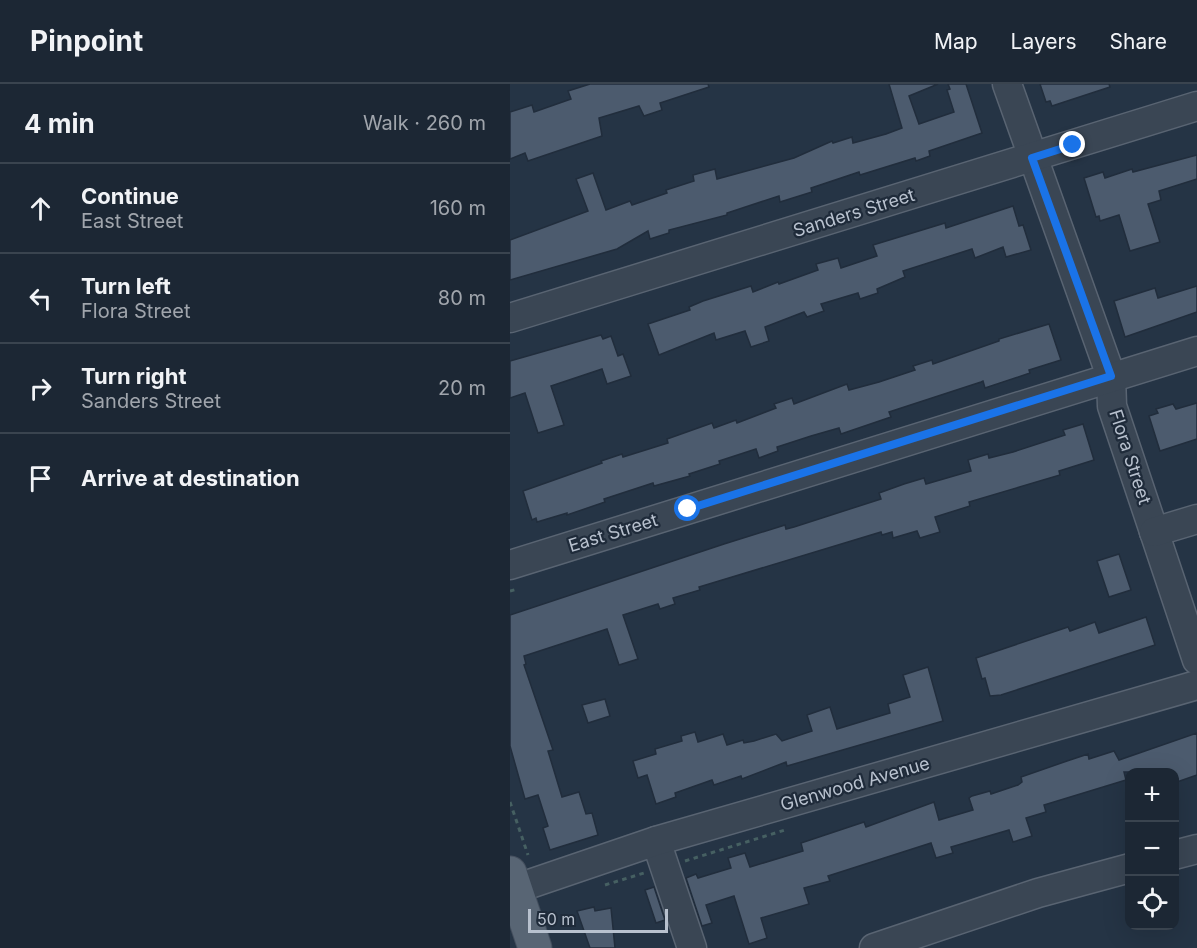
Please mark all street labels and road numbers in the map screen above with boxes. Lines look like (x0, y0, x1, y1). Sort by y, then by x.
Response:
street label: Sanders Street (791, 184, 917, 241)
street label: Flora Street (1105, 407, 1156, 507)
street label: East Street (566, 509, 660, 556)
street label: Glenwood Avenue (778, 752, 932, 815)

